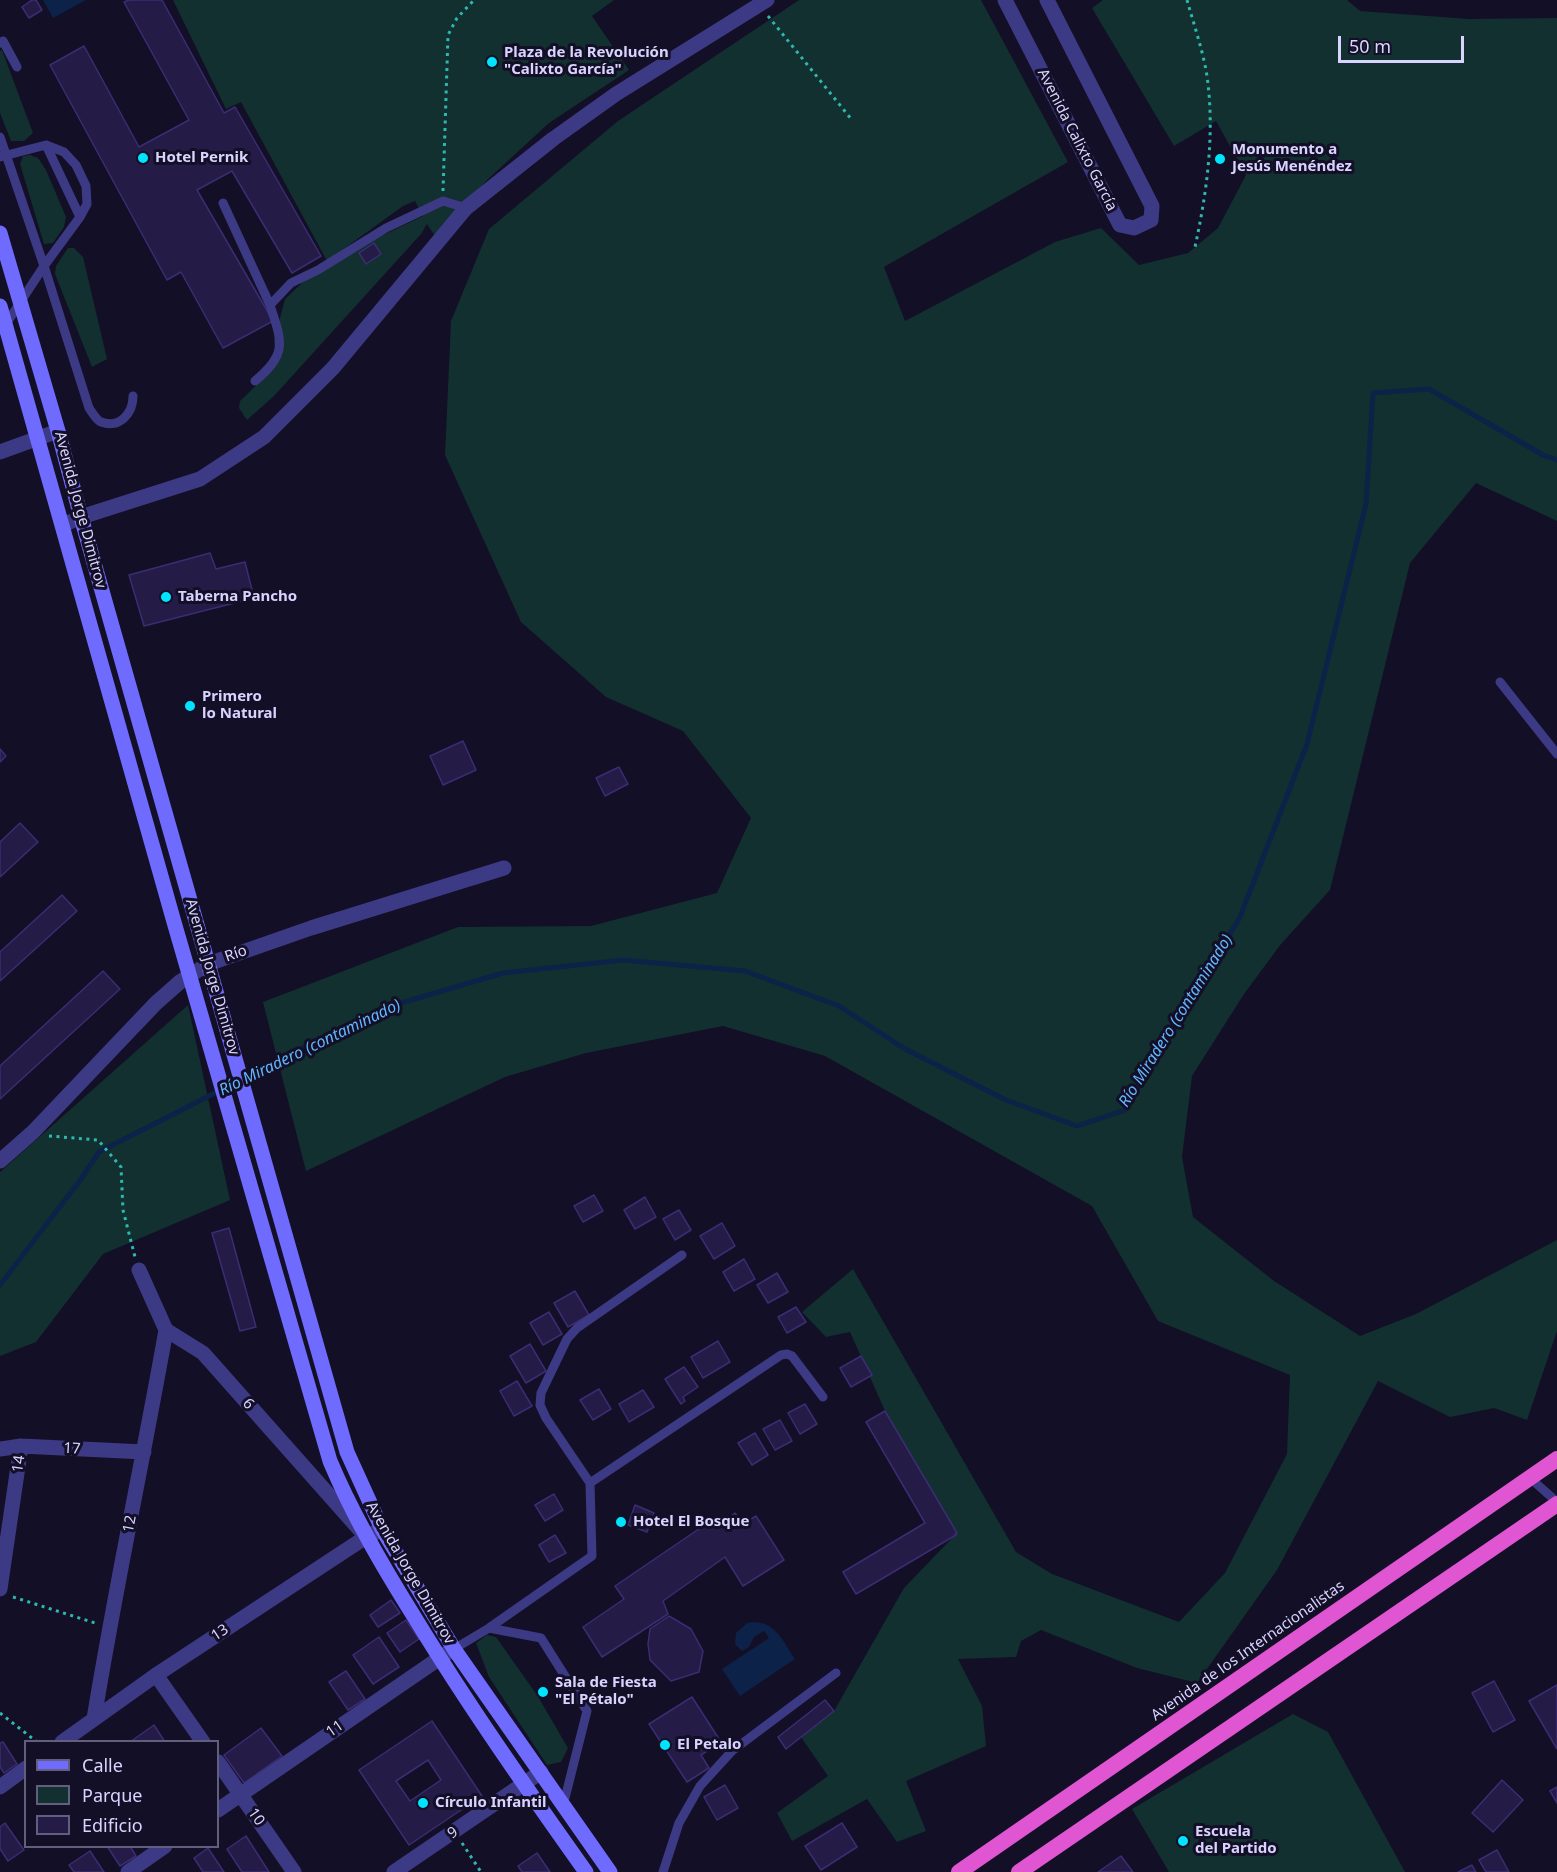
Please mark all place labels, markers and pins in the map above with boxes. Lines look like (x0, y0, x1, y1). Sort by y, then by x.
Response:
place label: Plaza de la Revolución "Calixto García" (504, 44, 669, 79)
marker: Plaza de la Revolución "Calixto García" (485, 55, 499, 69)
place label: Monumento a Jesús Menéndez (1232, 141, 1352, 176)
place label: Hotel Pernik (155, 149, 248, 167)
marker: Hotel Pernik (136, 151, 150, 165)
marker: Monumento a Jesús Menéndez (1213, 152, 1227, 166)
place label: Taberna Pancho (178, 588, 297, 606)
marker: Taberna Pancho (159, 590, 173, 604)
place label: Primero lo Natural (202, 688, 277, 723)
marker: Primero lo Natural (183, 699, 197, 713)
place label: Hotel El Bosque (633, 1513, 750, 1531)
marker: Hotel El Bosque (614, 1515, 628, 1529)
place label: Sala de Fiesta "El Pétalo" (555, 1674, 657, 1709)
marker: Sala de Fiesta "El Pétalo" (536, 1685, 550, 1699)
place label: El Petalo (677, 1736, 741, 1754)
marker: El Petalo (658, 1738, 672, 1752)
place label: Círculo Infantil (435, 1794, 546, 1812)
marker: Círculo Infantil (416, 1796, 430, 1810)
place label: Escuela del Partido (1195, 1823, 1277, 1858)
marker: Escuela del Partido (1176, 1834, 1190, 1848)

